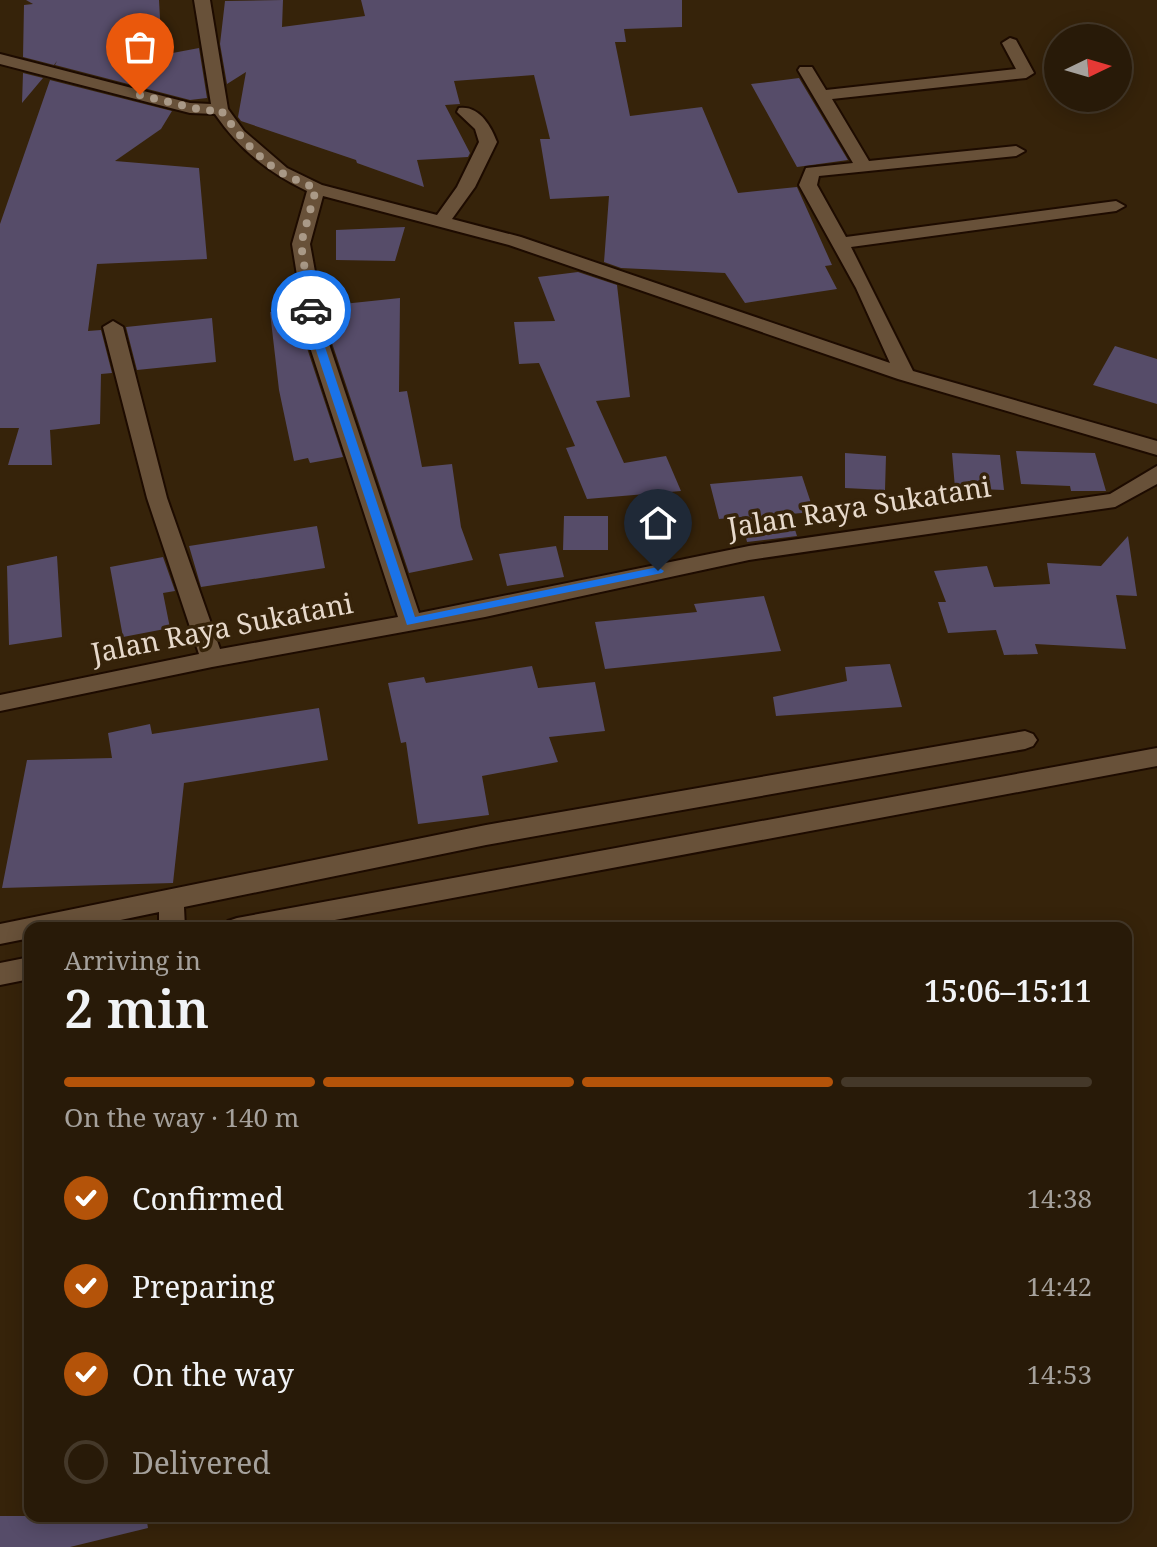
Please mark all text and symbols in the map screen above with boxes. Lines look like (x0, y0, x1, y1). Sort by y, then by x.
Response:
pin (106, 13, 174, 95)
north arrow (1044, 24, 1132, 112)
map controls (1044, 24, 1132, 112)
icon: bag (118, 25, 162, 69)
courier (271, 270, 351, 350)
icon: car (289, 288, 333, 332)
street label: Jalan Raya Sukatani (724, 466, 993, 546)
pin (624, 489, 692, 571)
icon: home (636, 501, 680, 545)
street label: Jalan Raya Sukatani (87, 583, 356, 671)
text: Arriving in (64, 942, 201, 978)
text: 15:06–15:11 (924, 970, 1092, 1011)
text: 2 min (64, 972, 209, 1043)
text: On the way · 140 m (64, 1099, 299, 1135)
icon: check (64, 1176, 108, 1220)
text: Confirmed (132, 1178, 284, 1219)
text: 14:38 (1026, 1180, 1092, 1216)
icon: check (64, 1264, 108, 1308)
text: Preparing (132, 1266, 275, 1307)
text: 14:42 (1026, 1268, 1092, 1304)
icon: check (64, 1352, 108, 1396)
text: On the way (132, 1354, 294, 1395)
text: 14:53 (1026, 1356, 1092, 1392)
text: Delivered (132, 1442, 271, 1483)

